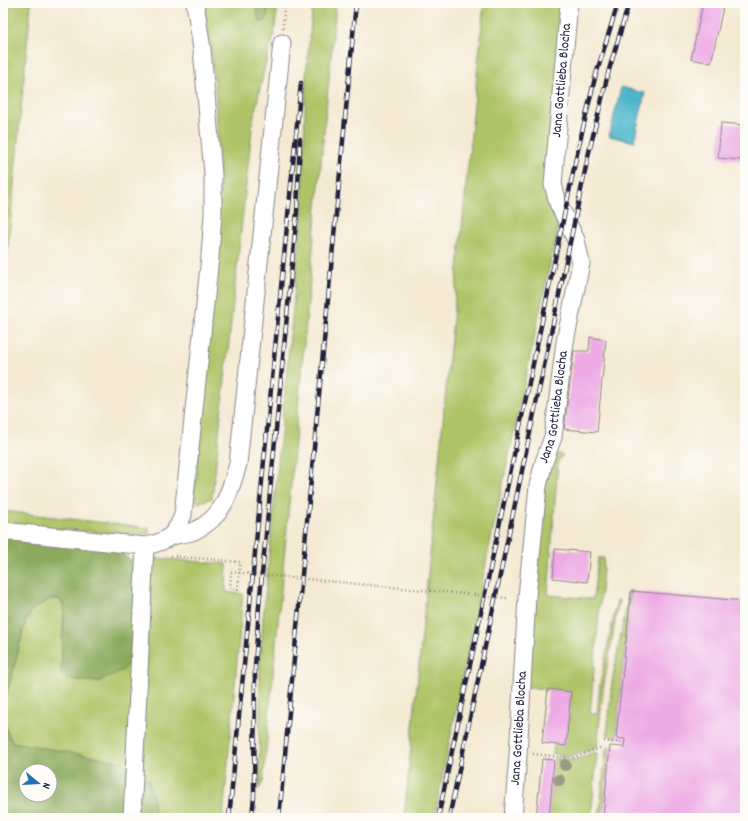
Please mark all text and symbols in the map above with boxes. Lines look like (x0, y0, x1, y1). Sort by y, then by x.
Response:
street label: Jana Gottlieba Blocha (547, 22, 577, 138)
street label: Jana Gottlieba Blocha (534, 349, 574, 466)
street label: Jana Gottlieba Blocha (506, 670, 533, 786)
north arrow (18, 763, 58, 803)
text: N (37, 780, 54, 791)

